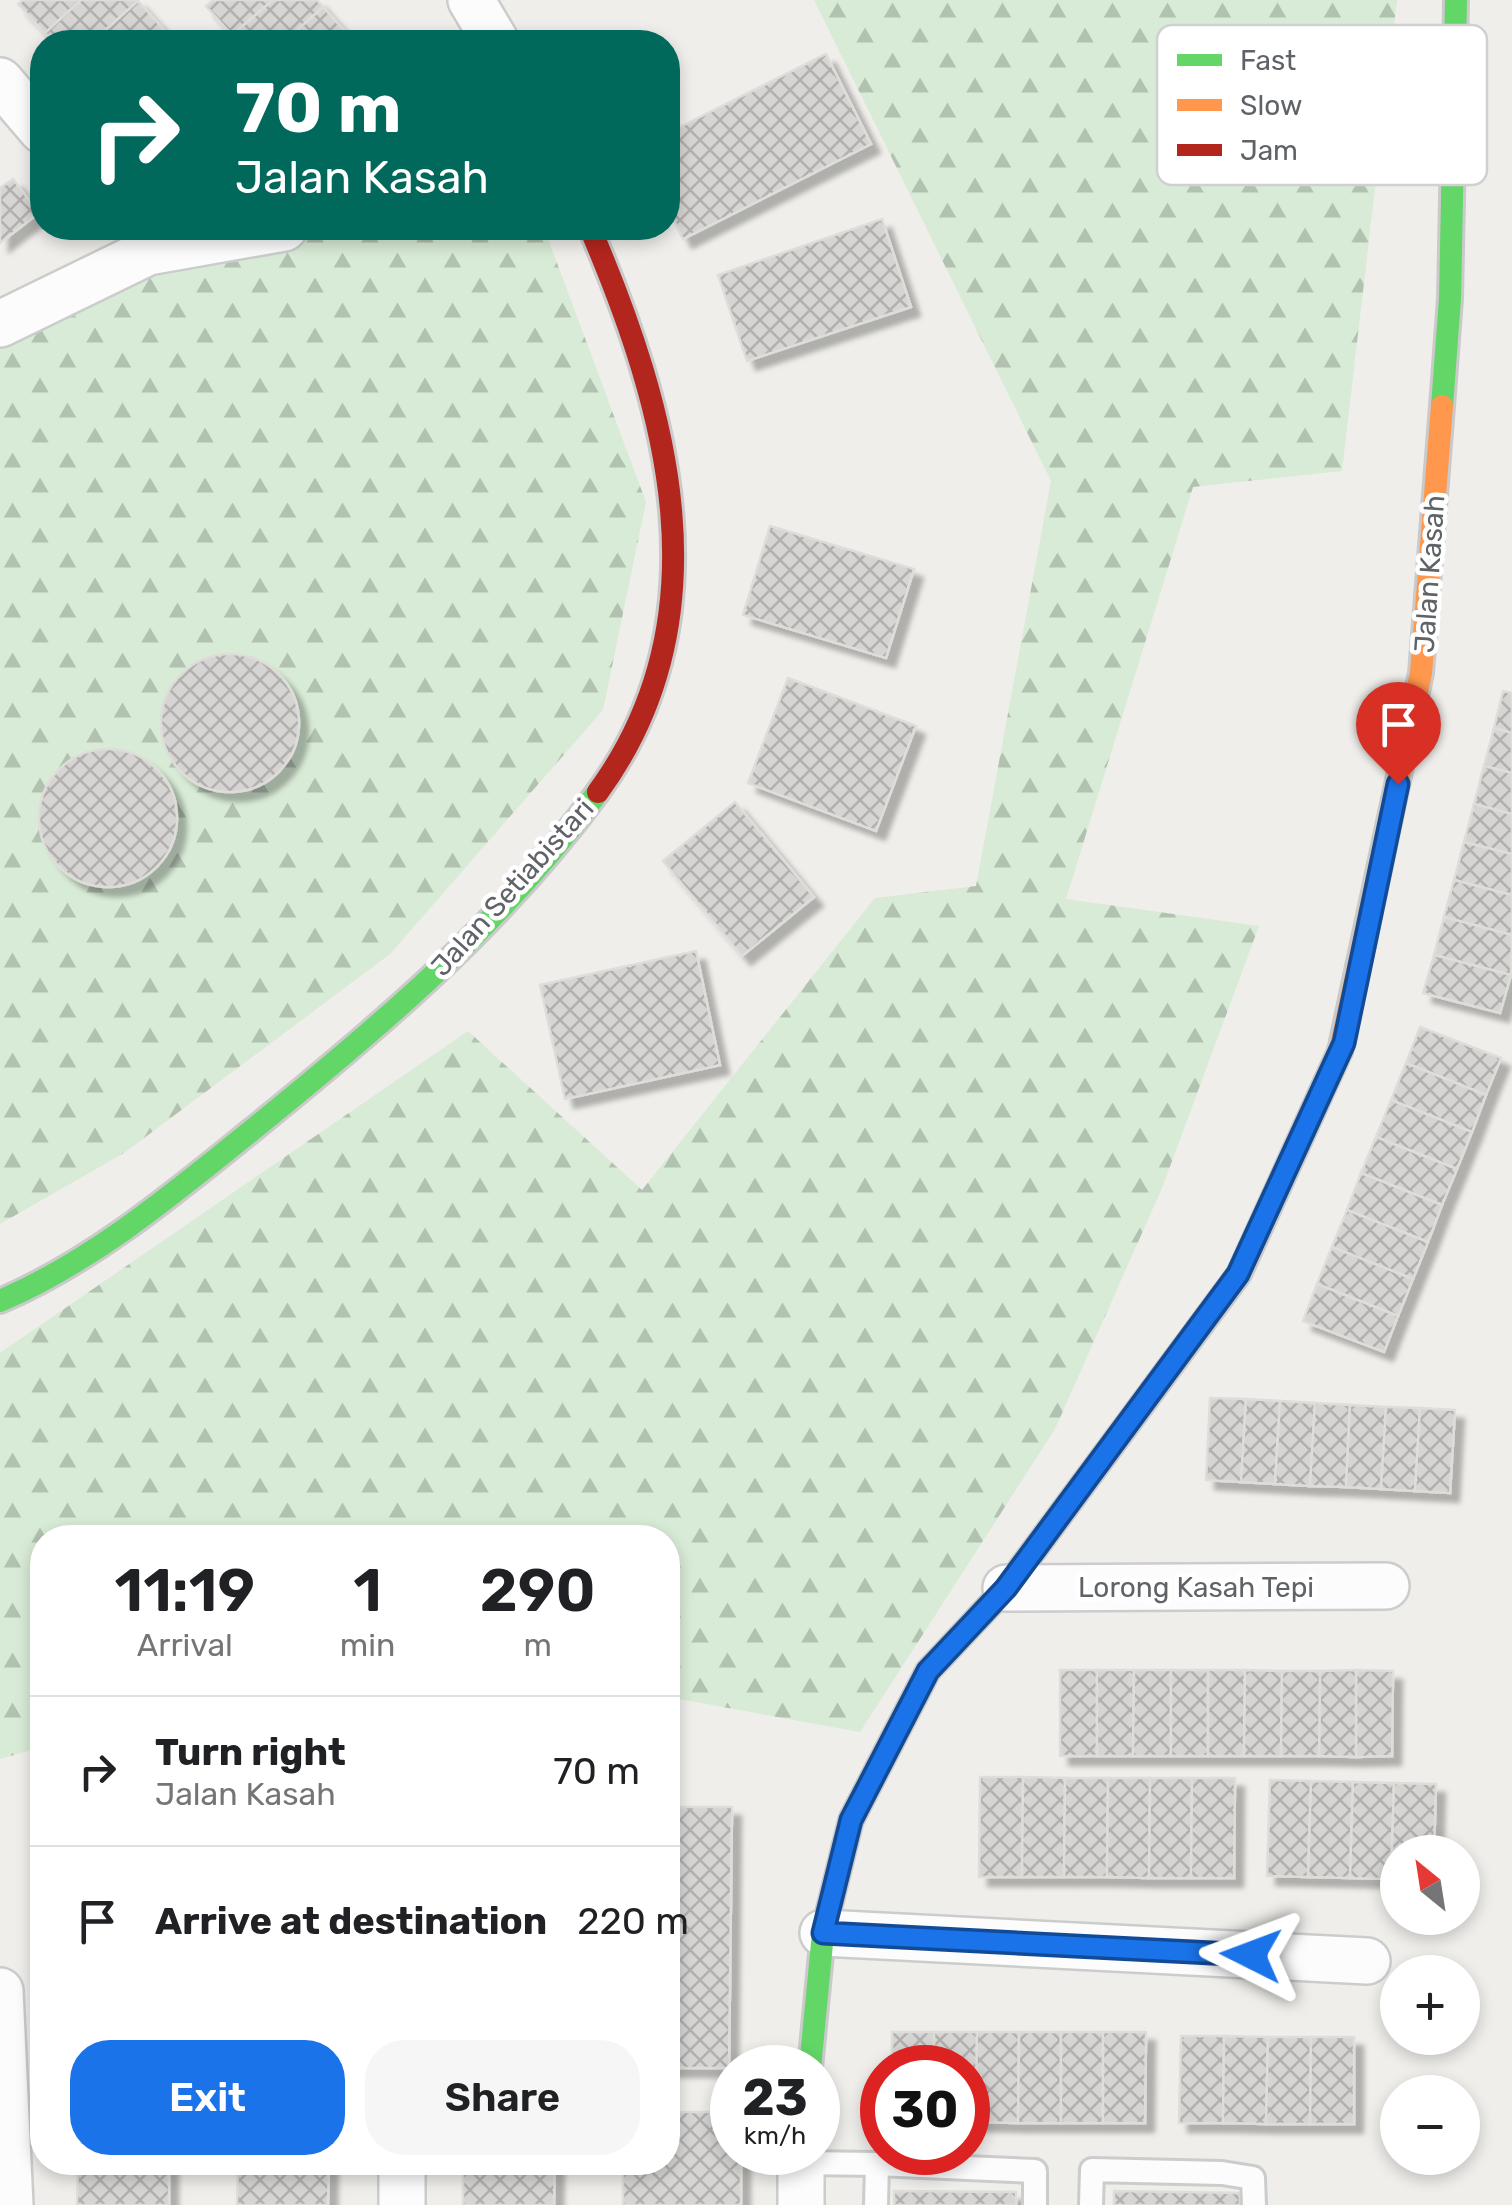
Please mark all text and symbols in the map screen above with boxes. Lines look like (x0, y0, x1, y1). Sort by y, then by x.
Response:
legend (1157, 25, 1487, 185)
text: Fast (1240, 44, 1296, 77)
text: 70 m (235, 67, 402, 150)
icon: right (70, 70, 200, 200)
text: Slow (1240, 89, 1302, 122)
text: Jam (1240, 134, 1298, 167)
text: Jalan Kasah (235, 151, 489, 204)
street label: Jalan Kasah (1408, 494, 1451, 654)
pin (1356, 682, 1441, 785)
icon: arrive (1371, 697, 1426, 752)
street label: Jalan Setiabistari (424, 792, 601, 983)
text: 11:19 (114, 1555, 255, 1626)
text: 1 (353, 1555, 382, 1626)
text: 290 (480, 1555, 596, 1626)
street label: Lorong Kasah Tepi (1078, 1571, 1314, 1604)
text: Arrival (137, 1626, 233, 1664)
text: min (340, 1626, 395, 1664)
text: m (523, 1626, 552, 1664)
text: Turn right (155, 1729, 346, 1775)
icon: right (70, 1744, 125, 1799)
text: 70 m (553, 1748, 640, 1794)
text: Jalan Kasah (155, 1775, 336, 1813)
north arrow (1380, 1835, 1480, 1935)
map controls (1380, 1835, 1480, 2175)
icon: arrive (70, 1894, 125, 1949)
text: Arrive at destination (155, 1898, 547, 1944)
text: 220 m (577, 1898, 689, 1944)
position arrow (1199, 1903, 1303, 2007)
button: + (1380, 1955, 1480, 2055)
button: Exit (70, 2040, 345, 2155)
button: Share (365, 2040, 640, 2155)
speed limit sign: 30 (860, 2045, 990, 2175)
text: 23 (742, 2068, 808, 2128)
button: − (1380, 2075, 1480, 2175)
text: km/h (744, 2121, 806, 2150)

